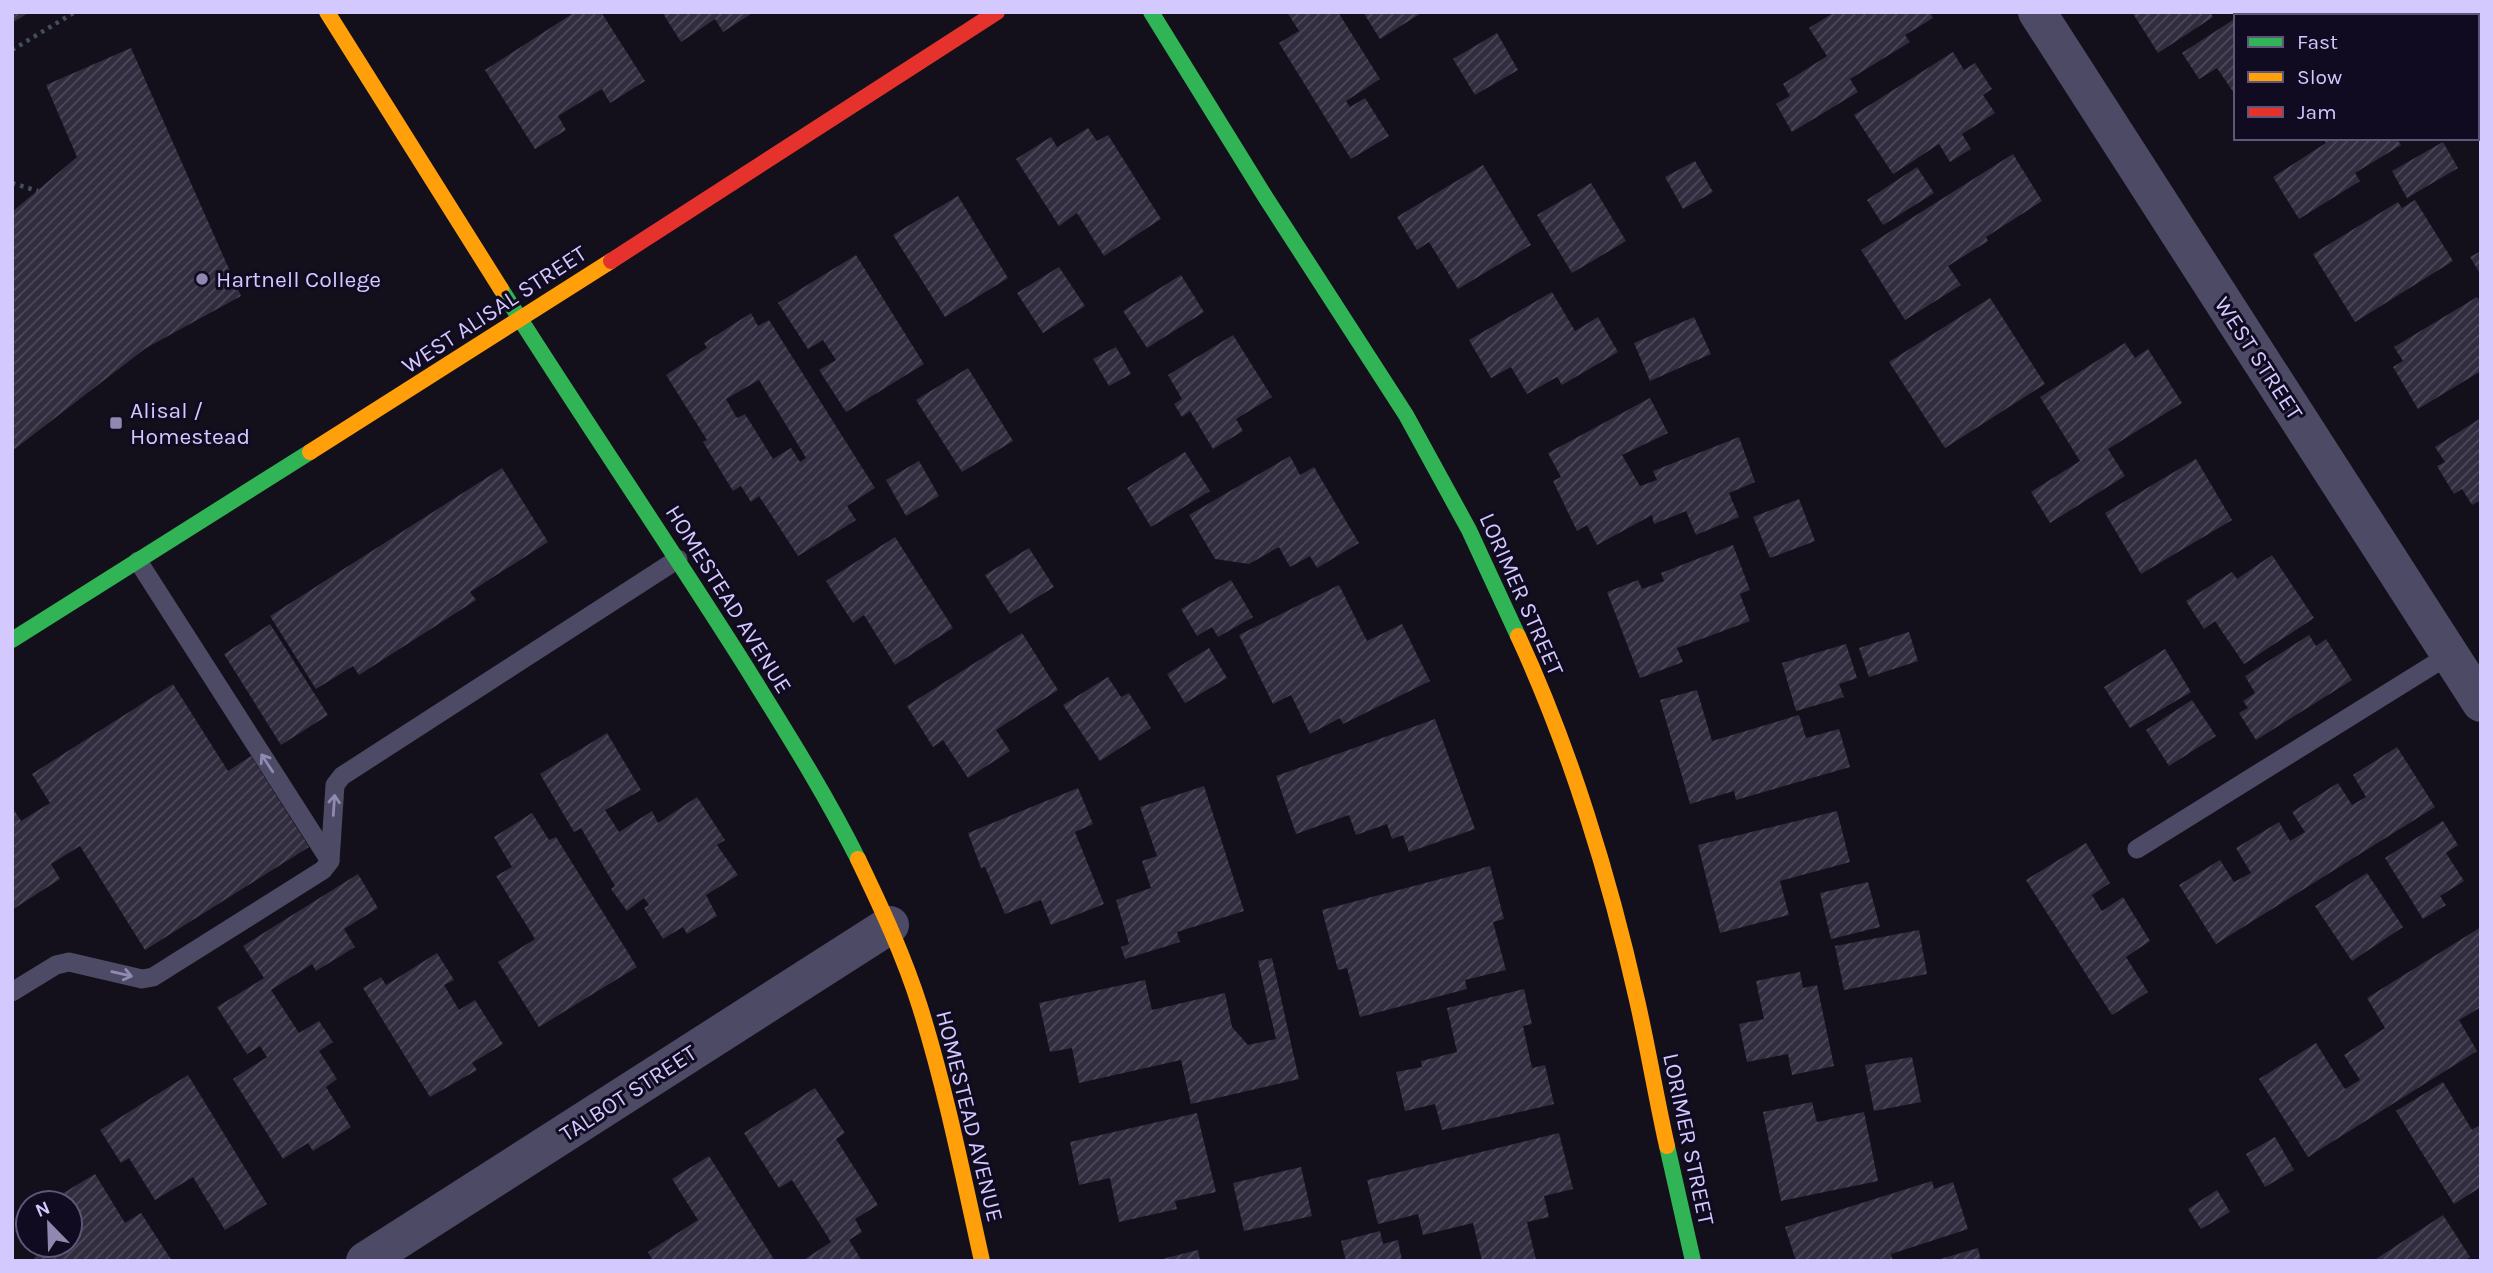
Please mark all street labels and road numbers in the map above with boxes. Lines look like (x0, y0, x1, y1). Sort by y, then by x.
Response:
street label: WEST ALISAL STREET (397, 239, 592, 379)
street label: WEST STREET (2209, 292, 2309, 425)
street label: HOMESTEAD AVENUE (660, 500, 798, 698)
street label: LORIMER STREET (1474, 509, 1570, 680)
street label: HOMESTEAD AVENUE (930, 1008, 1009, 1225)
street label: TALBOT STREET (555, 1039, 702, 1148)
street label: LORIMER STREET (1657, 1051, 1720, 1228)

